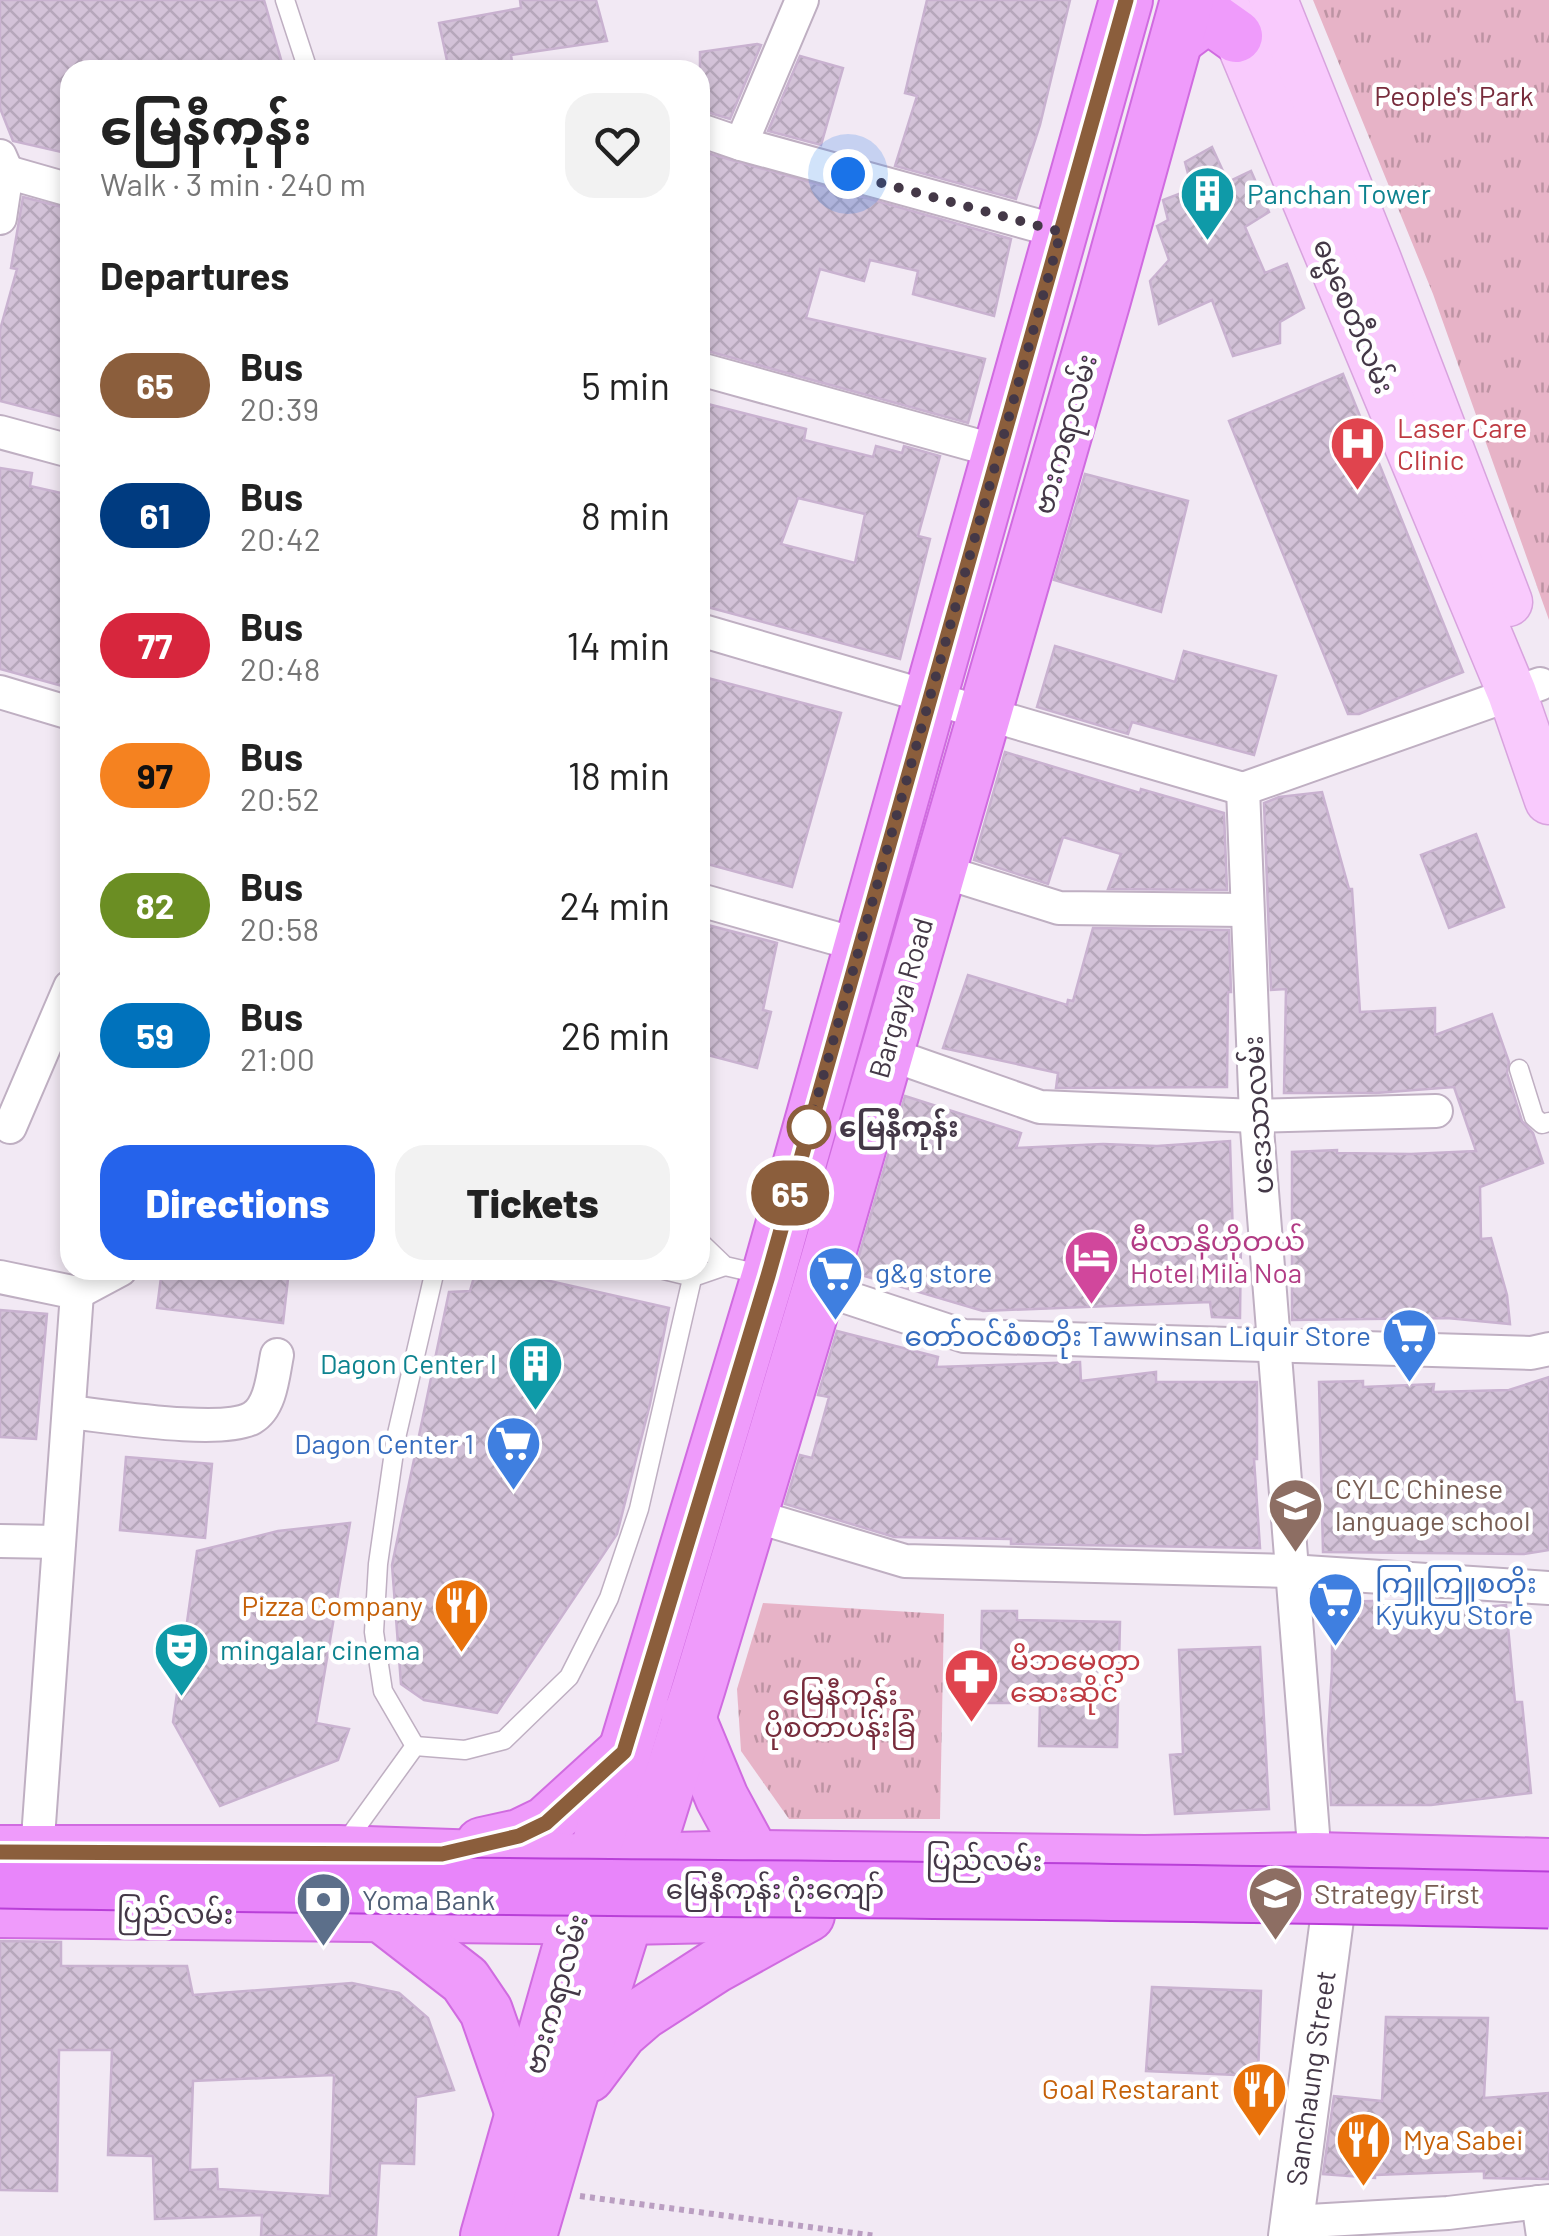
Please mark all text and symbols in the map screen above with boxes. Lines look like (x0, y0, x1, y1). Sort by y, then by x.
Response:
park label: People's Park (1374, 78, 1534, 112)
button: heart (565, 93, 670, 198)
text: မြေနီကုန်း (100, 97, 312, 155)
your location (823, 149, 873, 199)
text: Walk · 3 min · 240 m (100, 164, 366, 202)
building icon: Panchan Tower (1178, 164, 1238, 243)
place label: Panchan Tower (1247, 176, 1431, 210)
street label: ဓမ္မစေတီလမ်း (1300, 233, 1403, 401)
text: Departures (100, 252, 289, 298)
text: Bus (240, 343, 303, 389)
street label: ဗားကရာလမ်း (1025, 350, 1110, 520)
text: 5 min (581, 362, 670, 408)
text: 65 (136, 364, 174, 406)
text: 20:39 (240, 389, 319, 427)
place label: Laser Care Clinic (1397, 410, 1527, 476)
hospital icon: Laser Care Clinic (1328, 414, 1388, 493)
text: Bus (240, 473, 303, 519)
text: 8 min (581, 492, 670, 538)
text: 61 (140, 494, 170, 536)
text: 20:42 (240, 519, 321, 557)
text: Bus (240, 603, 303, 649)
text: 14 min (567, 622, 670, 668)
text: 77 (138, 624, 172, 666)
text: 20:48 (240, 649, 320, 687)
text: Bus (240, 733, 303, 779)
text: 18 min (568, 752, 670, 798)
text: 97 (137, 754, 173, 796)
text: 20:52 (240, 779, 320, 817)
text: Bus (240, 863, 303, 909)
text: 24 min (559, 882, 670, 928)
text: 82 (136, 884, 174, 926)
text: 20:58 (240, 909, 319, 947)
street label: Bargaya Road (861, 914, 939, 1082)
text: Bus (240, 993, 303, 1039)
text: 26 min (561, 1012, 670, 1058)
text: 59 (136, 1014, 174, 1056)
street label: ပဒေသာလမ်း (1235, 1035, 1279, 1195)
text: 21:00 (240, 1039, 315, 1077)
marker: မြေနီကုန်း (788, 1106, 830, 1148)
place label: မြေနီကုန်း (839, 1108, 959, 1150)
button: Directions (100, 1145, 375, 1260)
button: Tickets (395, 1145, 670, 1260)
line badge: 65 (745, 1160, 835, 1226)
text: 65 (771, 1172, 809, 1214)
place label: မီလာနိုဟိုတယ် Hotel Mila Noa (1130, 1223, 1305, 1289)
hotel icon: မီလာနိုဟိုတယ် Hotel Mila Noa (1061, 1227, 1121, 1306)
supermarket icon: g&g store (806, 1243, 866, 1322)
place label: g&g store (875, 1255, 992, 1289)
supermarket icon: တော်ဝင်စံစတိုး Tawwinsan Liquir Store (1380, 1306, 1440, 1385)
place label: တော်ဝင်စံစတိုး Tawwinsan Liquir Store (904, 1318, 1371, 1359)
building icon: Dagon Center I (506, 1334, 566, 1413)
place label: Dagon Center I (320, 1346, 497, 1380)
supermarket icon: Dagon Center 1 (483, 1414, 543, 1493)
place label: Dagon Center 1 (294, 1426, 474, 1460)
place label: CYLC Chinese language school (1335, 1471, 1531, 1537)
school or university icon: CYLC Chinese language school (1266, 1475, 1326, 1554)
place label: ကြူကြူစတိုး Kyukyu Store (1375, 1565, 1537, 1631)
supermarket icon: ကြူကြူစတိုး Kyukyu Store (1306, 1569, 1366, 1648)
restaurant icon: Pizza Company (432, 1576, 492, 1655)
place label: Pizza Company (242, 1588, 423, 1622)
theatre icon: mingalar cinema (151, 1620, 211, 1699)
place label: mingalar cinema (220, 1632, 420, 1666)
place label: မိဘမေတ္တာ ဆေးဆိုင် (1010, 1642, 1141, 1715)
pharmacy icon: မိဘမေတ္တာ ဆေးဆိုင် (941, 1646, 1001, 1725)
park label: မြေနီကုန်း ပိုစတာပန်းခြံ (764, 1677, 916, 1750)
street label: ပြည်လမ်း (925, 1841, 1043, 1884)
school or university icon: Strategy First (1245, 1864, 1305, 1943)
bank icon: Yoma Bank (293, 1870, 353, 1949)
street label: မြေနီကုန်း ဂုံးကျော် (666, 1871, 884, 1912)
place label: Strategy First (1314, 1876, 1480, 1910)
place label: Yoma Bank (362, 1882, 495, 1916)
street label: ပြည်လမ်း (116, 1894, 234, 1937)
street label: ဗားကရာလမ်း (516, 1910, 601, 2080)
street label: Sanchaung Street (1278, 1968, 1342, 2187)
restaurant icon: Goal Restarant (1229, 2059, 1289, 2138)
place label: Goal Restarant (1042, 2071, 1220, 2105)
restaurant icon: Mya Sabei (1334, 2110, 1394, 2189)
place label: Mya Sabei (1403, 2122, 1523, 2156)

